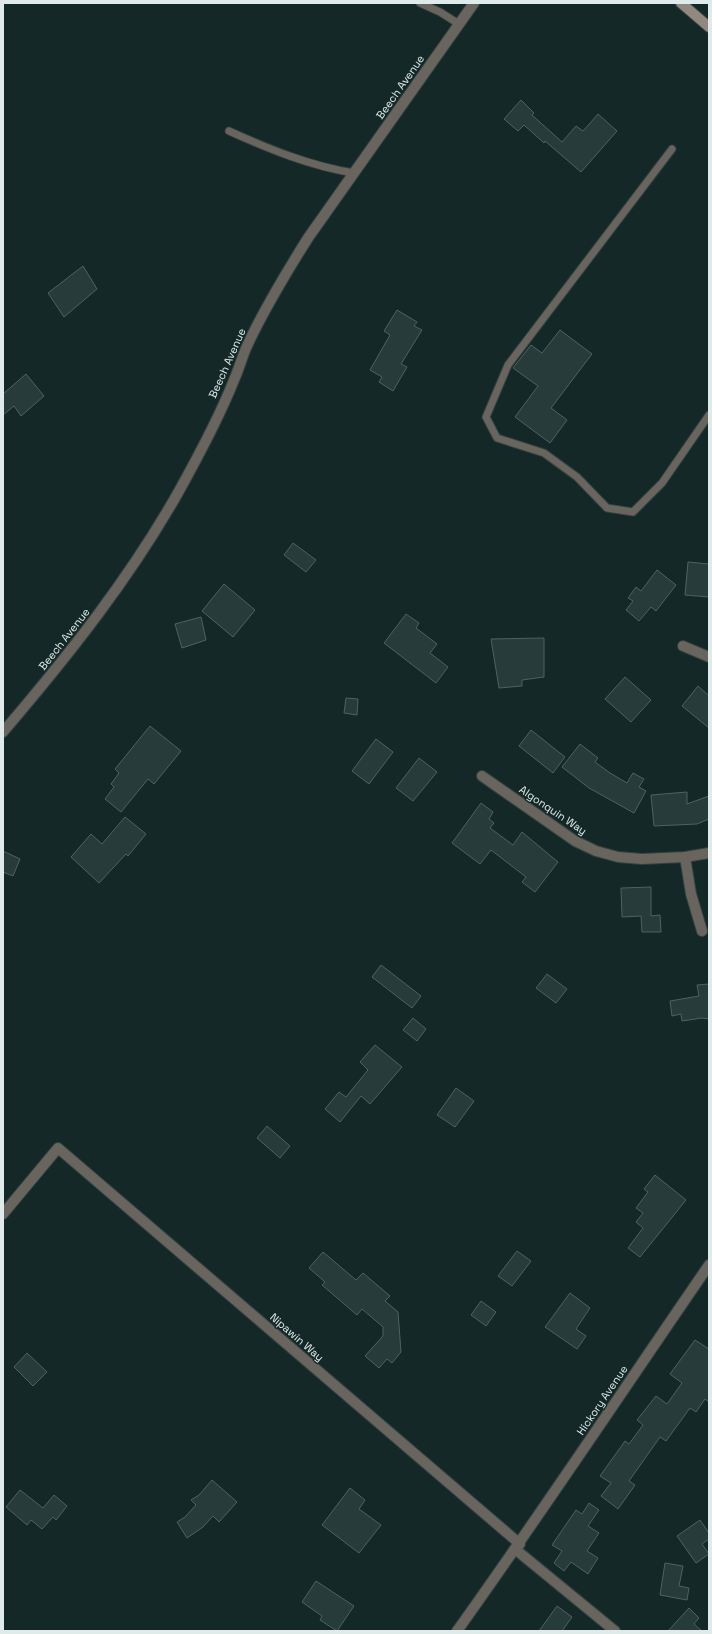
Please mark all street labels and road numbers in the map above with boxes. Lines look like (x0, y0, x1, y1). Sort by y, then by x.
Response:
street label: Beech Avenue (373, 52, 427, 122)
street label: Beech Avenue (205, 326, 249, 400)
street label: Beech Avenue (35, 605, 93, 673)
street label: Algonquin Way (516, 782, 590, 838)
street label: Nipawin Way (267, 1310, 327, 1364)
street label: Hickory Avenue (573, 1362, 631, 1438)

